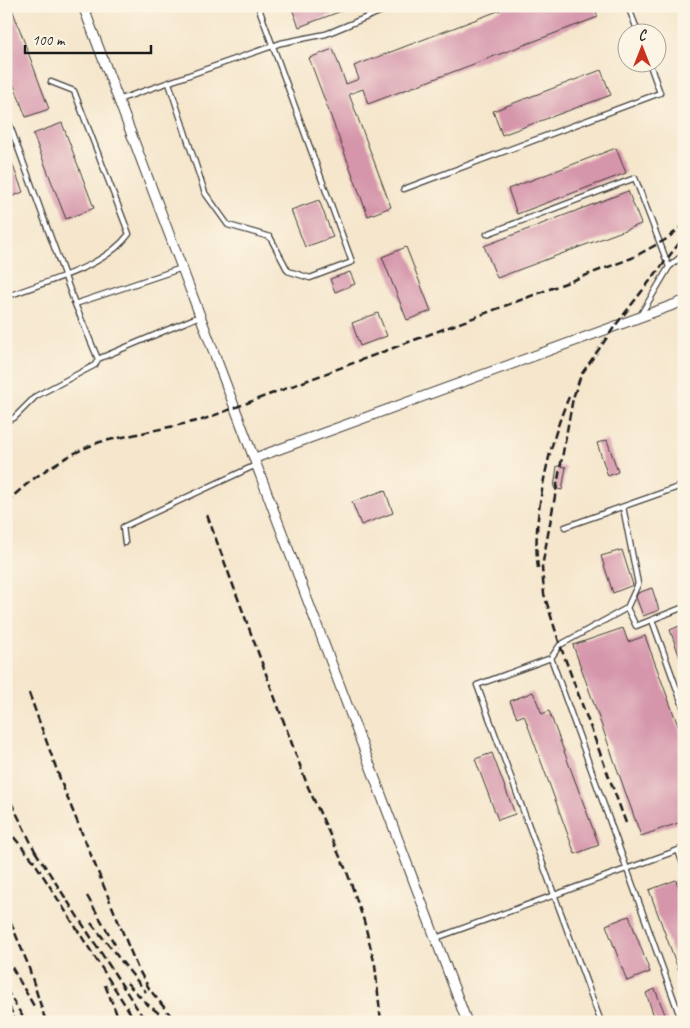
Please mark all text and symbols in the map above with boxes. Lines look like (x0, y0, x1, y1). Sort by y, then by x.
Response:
scale bar (25, 22, 151, 54)
north arrow (618, 22, 668, 72)
text: С (639, 27, 648, 44)
text: 100 m (32, 31, 66, 50)

